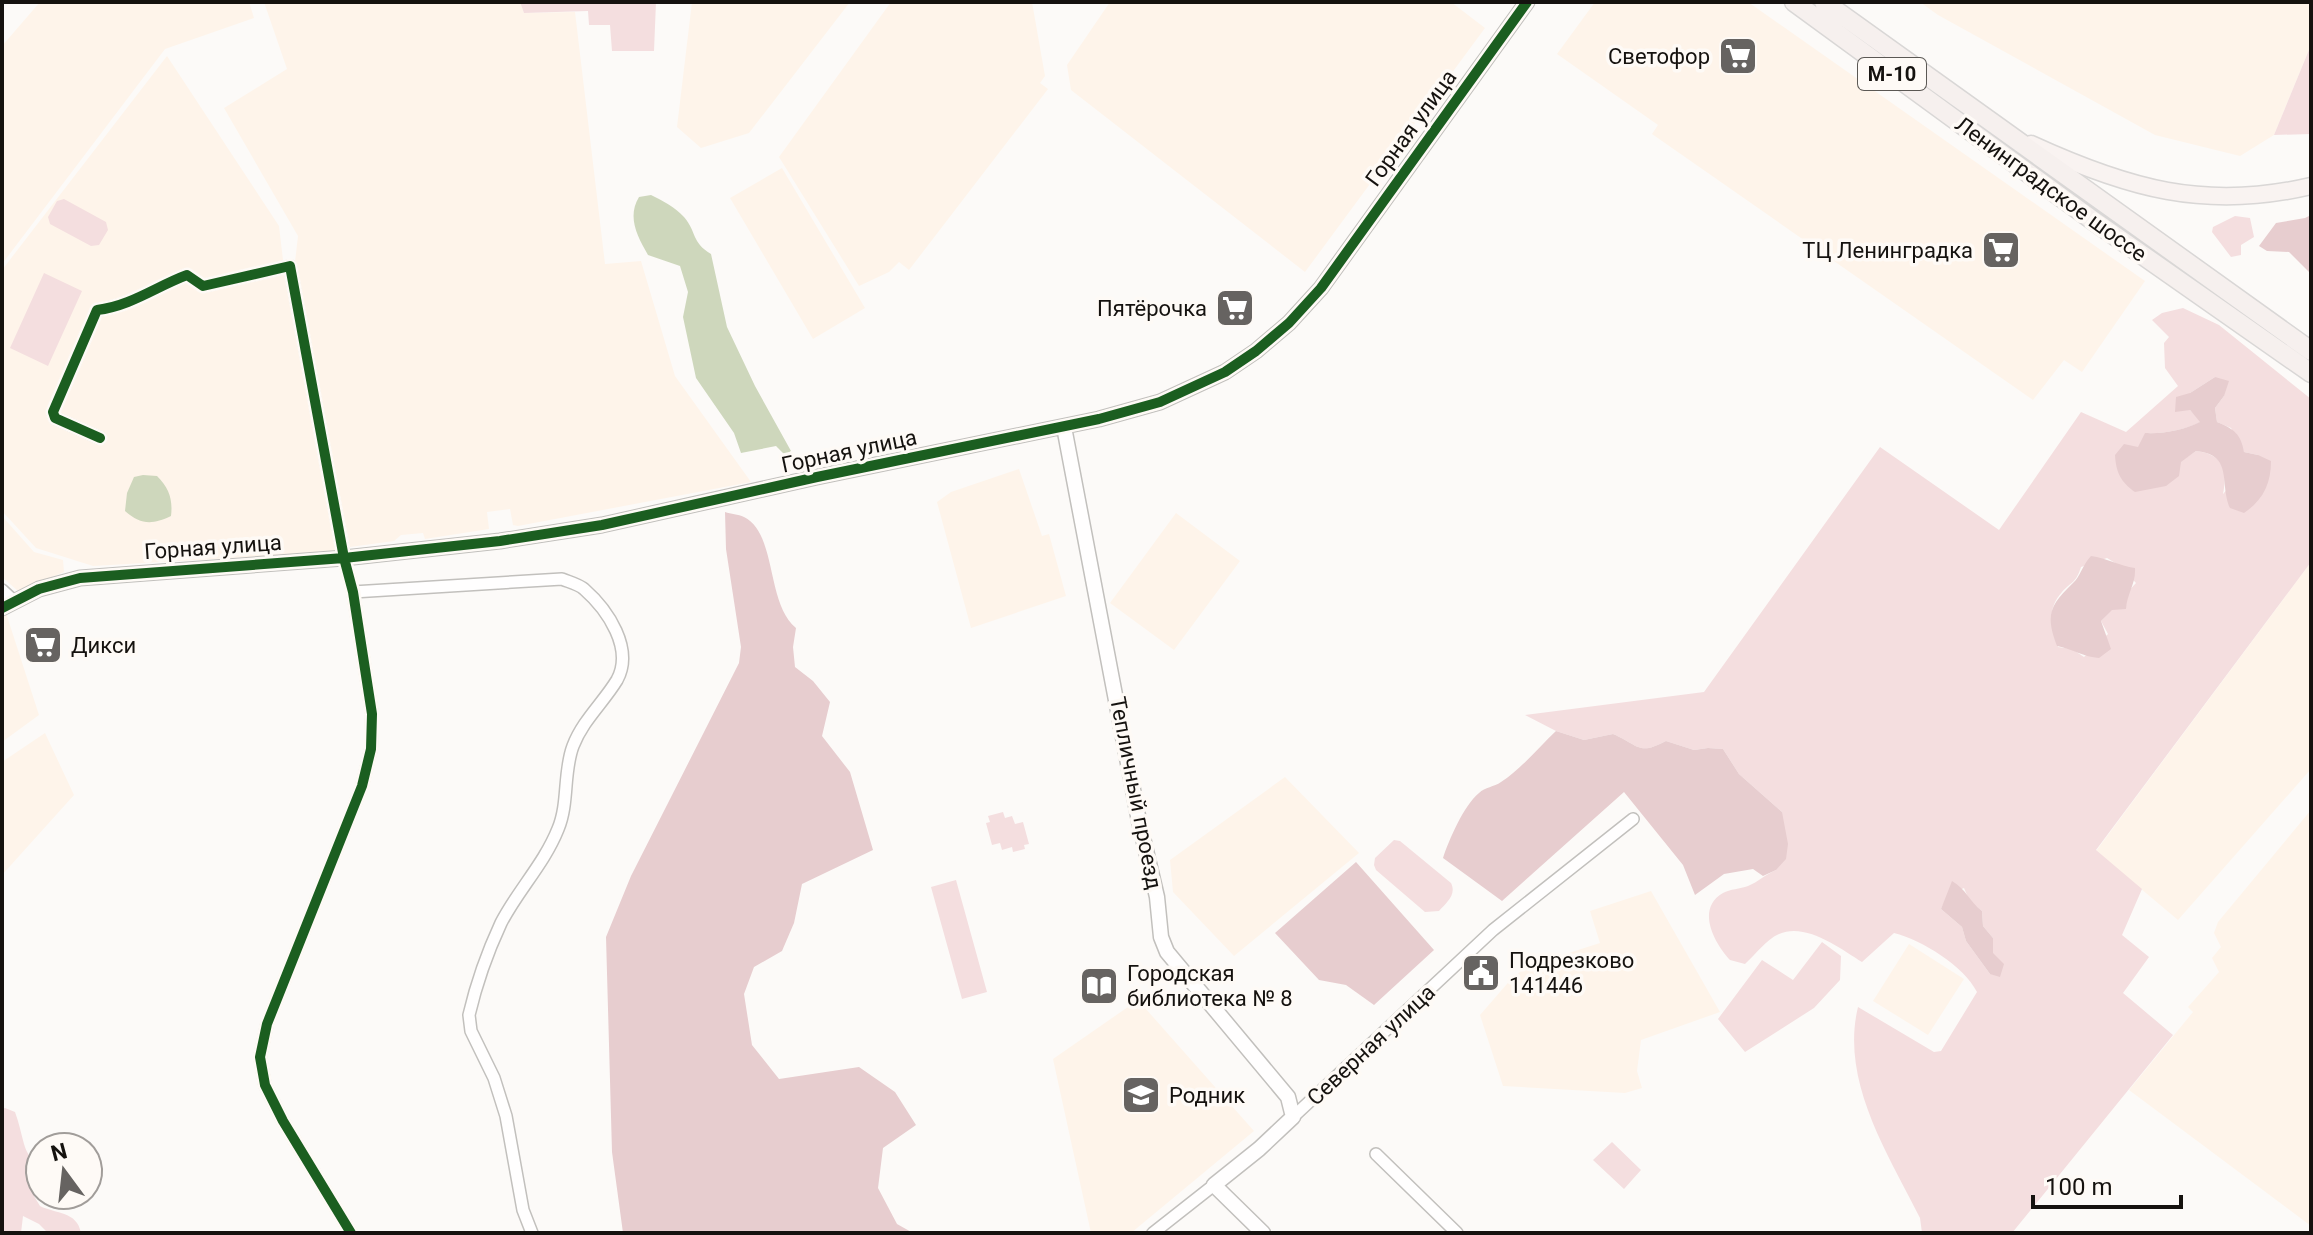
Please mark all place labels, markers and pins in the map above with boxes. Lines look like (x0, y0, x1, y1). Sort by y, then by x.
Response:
supermarket icon: Светофор (1717, 35, 1759, 77)
place label: Светофор (1608, 44, 1710, 69)
supermarket icon: ТЦ Ленинградка (1980, 229, 2022, 271)
place label: ТЦ Ленинградка (1802, 238, 1973, 263)
supermarket icon: Пятёрочка (1214, 287, 1256, 329)
place label: Пятёрочка (1097, 296, 1207, 321)
supermarket icon: Дикси (22, 624, 64, 666)
place label: Дикси (71, 633, 136, 658)
place label: Подрезково 141446 (1509, 948, 1634, 998)
public building icon: Подрезково 141446 (1460, 952, 1502, 994)
place label: Городская библиотека № 8 (1127, 961, 1293, 1011)
library icon: Городская библиотека № 8 (1078, 965, 1120, 1007)
school or university icon: Родник (1120, 1074, 1162, 1116)
place label: Родник (1169, 1083, 1245, 1108)

